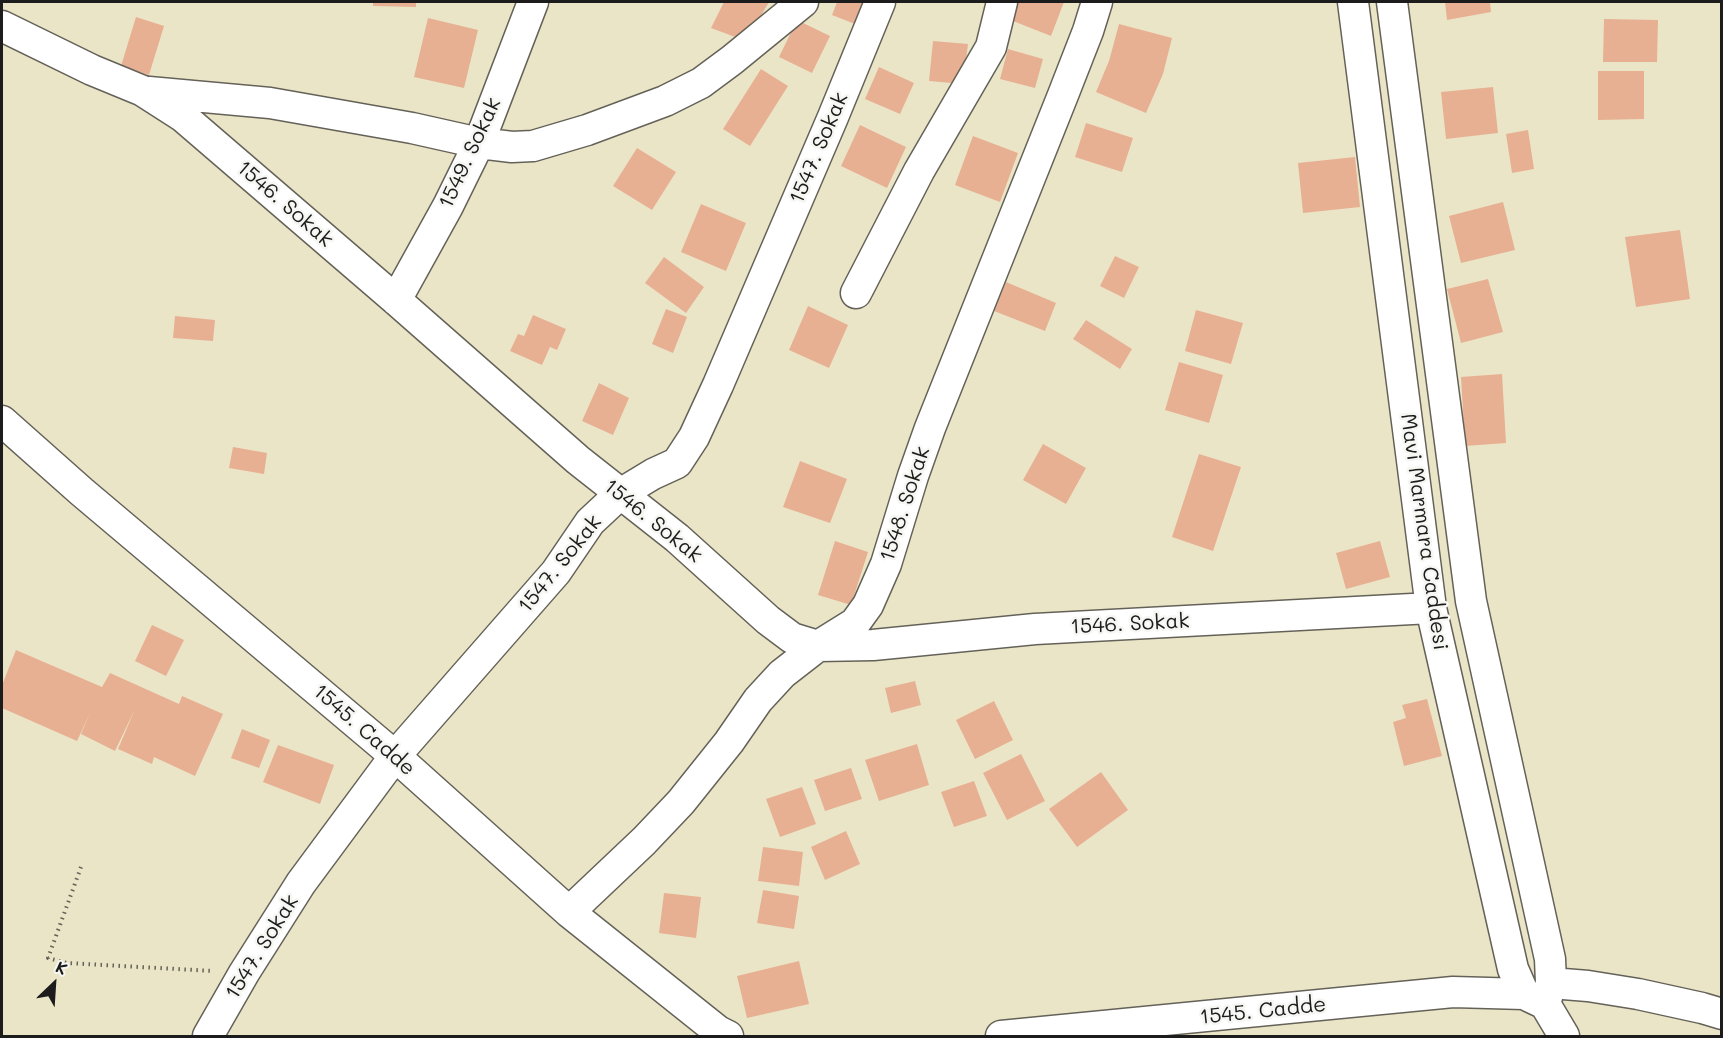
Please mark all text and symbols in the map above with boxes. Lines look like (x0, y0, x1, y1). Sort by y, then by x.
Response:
street label: 1547. Sokak (784, 89, 854, 207)
street label: 1549. Sokak (433, 94, 507, 212)
street label: 1546. Sokak (232, 155, 338, 253)
street label: Mavi Marmara Caddesi (1395, 412, 1453, 652)
street label: 1548. Sokak (875, 443, 935, 565)
street label: 1546. Sokak (599, 474, 707, 568)
street label: 1547. Sokak (513, 510, 607, 618)
street label: 1546. Sokak (1070, 608, 1190, 640)
street label: 1545. Cadde (308, 679, 420, 781)
street label: 1547. Sokak (220, 890, 304, 1004)
north arrow (24, 954, 84, 1014)
text: K (53, 955, 71, 979)
street label: 1545. Cadde (1199, 992, 1327, 1030)

